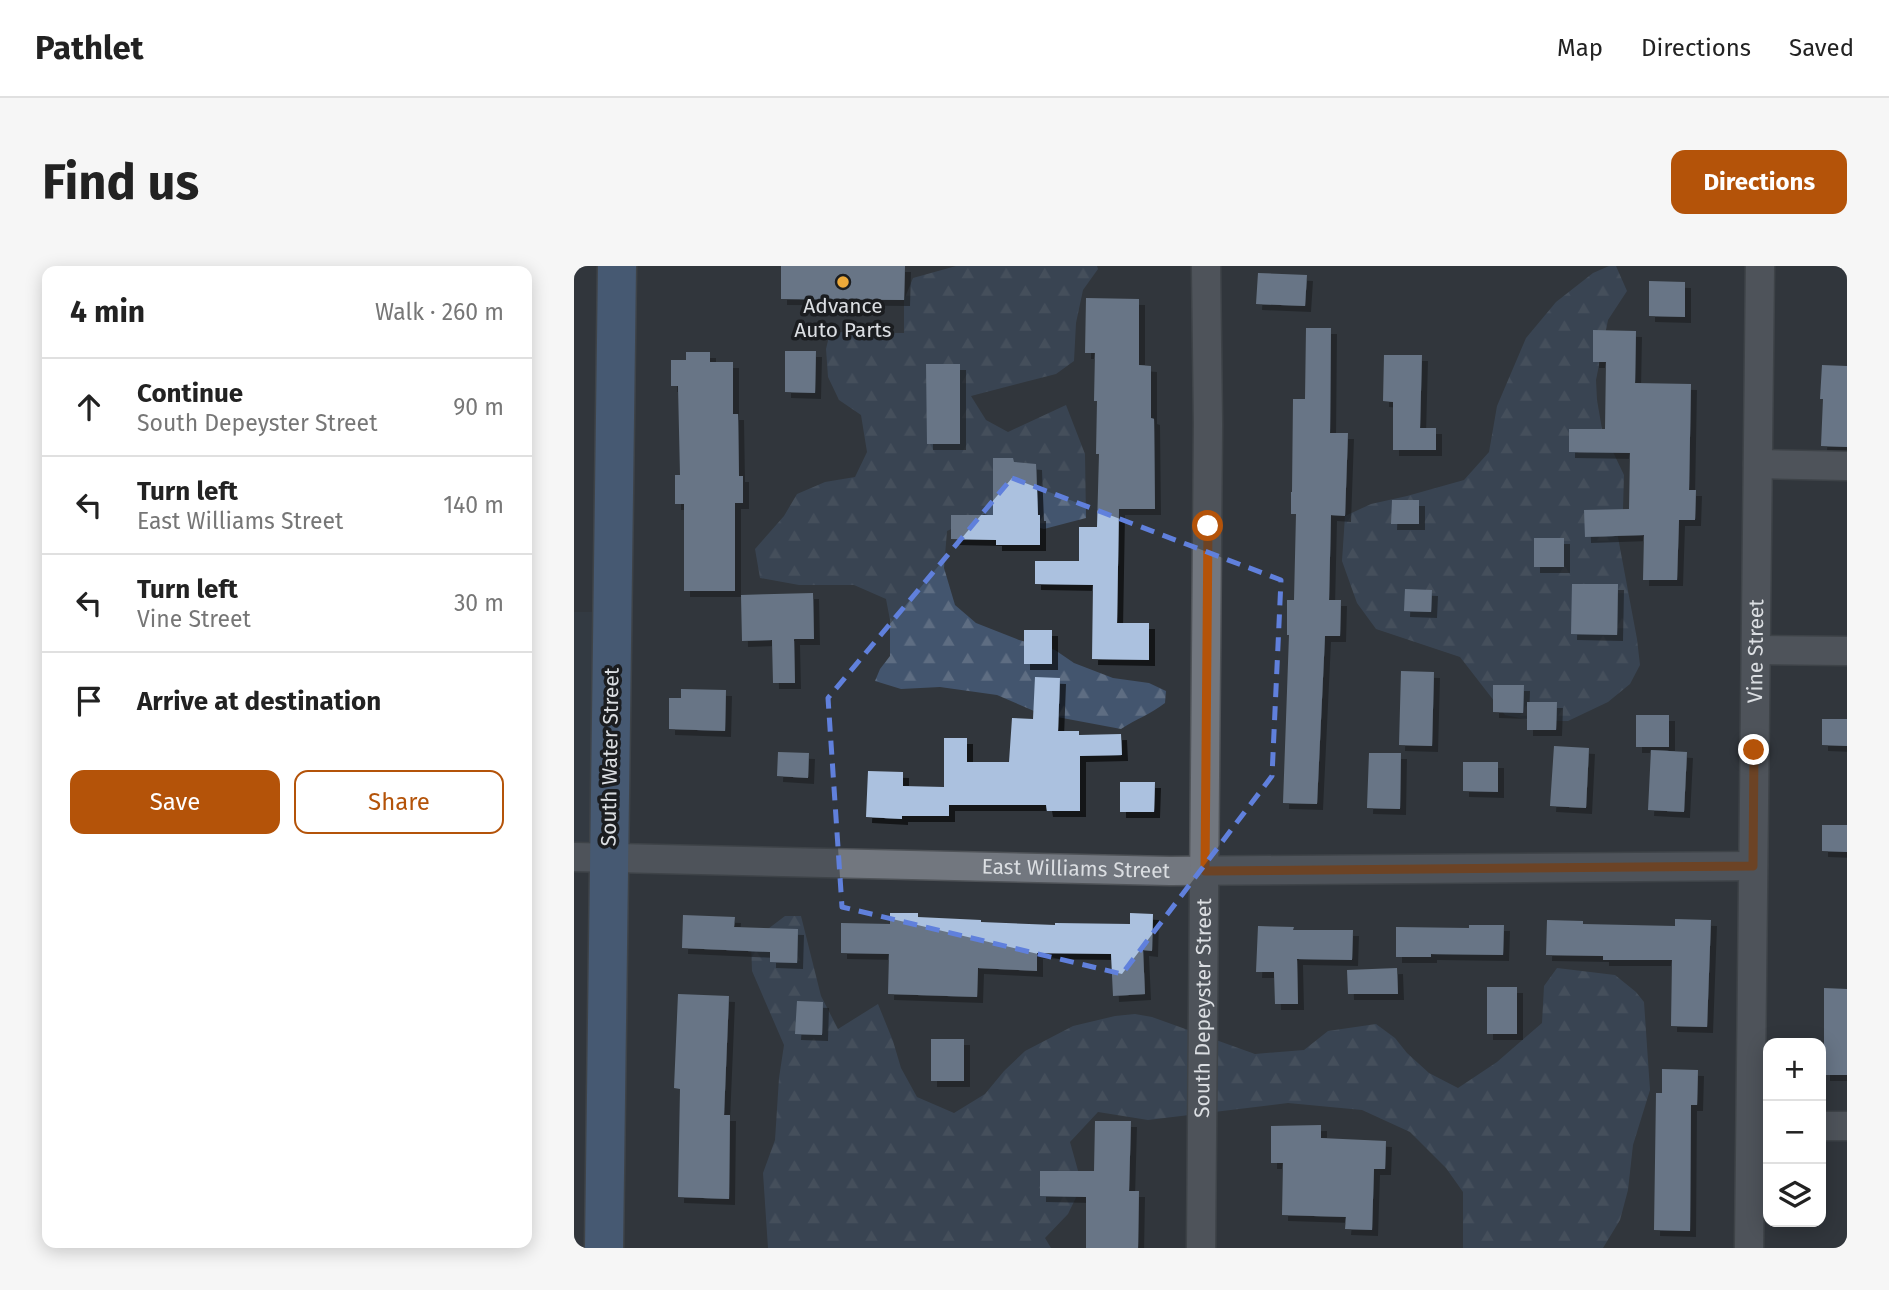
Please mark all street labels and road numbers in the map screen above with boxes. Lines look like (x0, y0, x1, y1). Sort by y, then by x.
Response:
street label: Vine Street (1742, 598, 1769, 703)
street label: South Water Street (595, 667, 625, 847)
street label: East Williams Street (981, 854, 1171, 884)
street label: South Depeyster Street (1189, 898, 1217, 1118)

